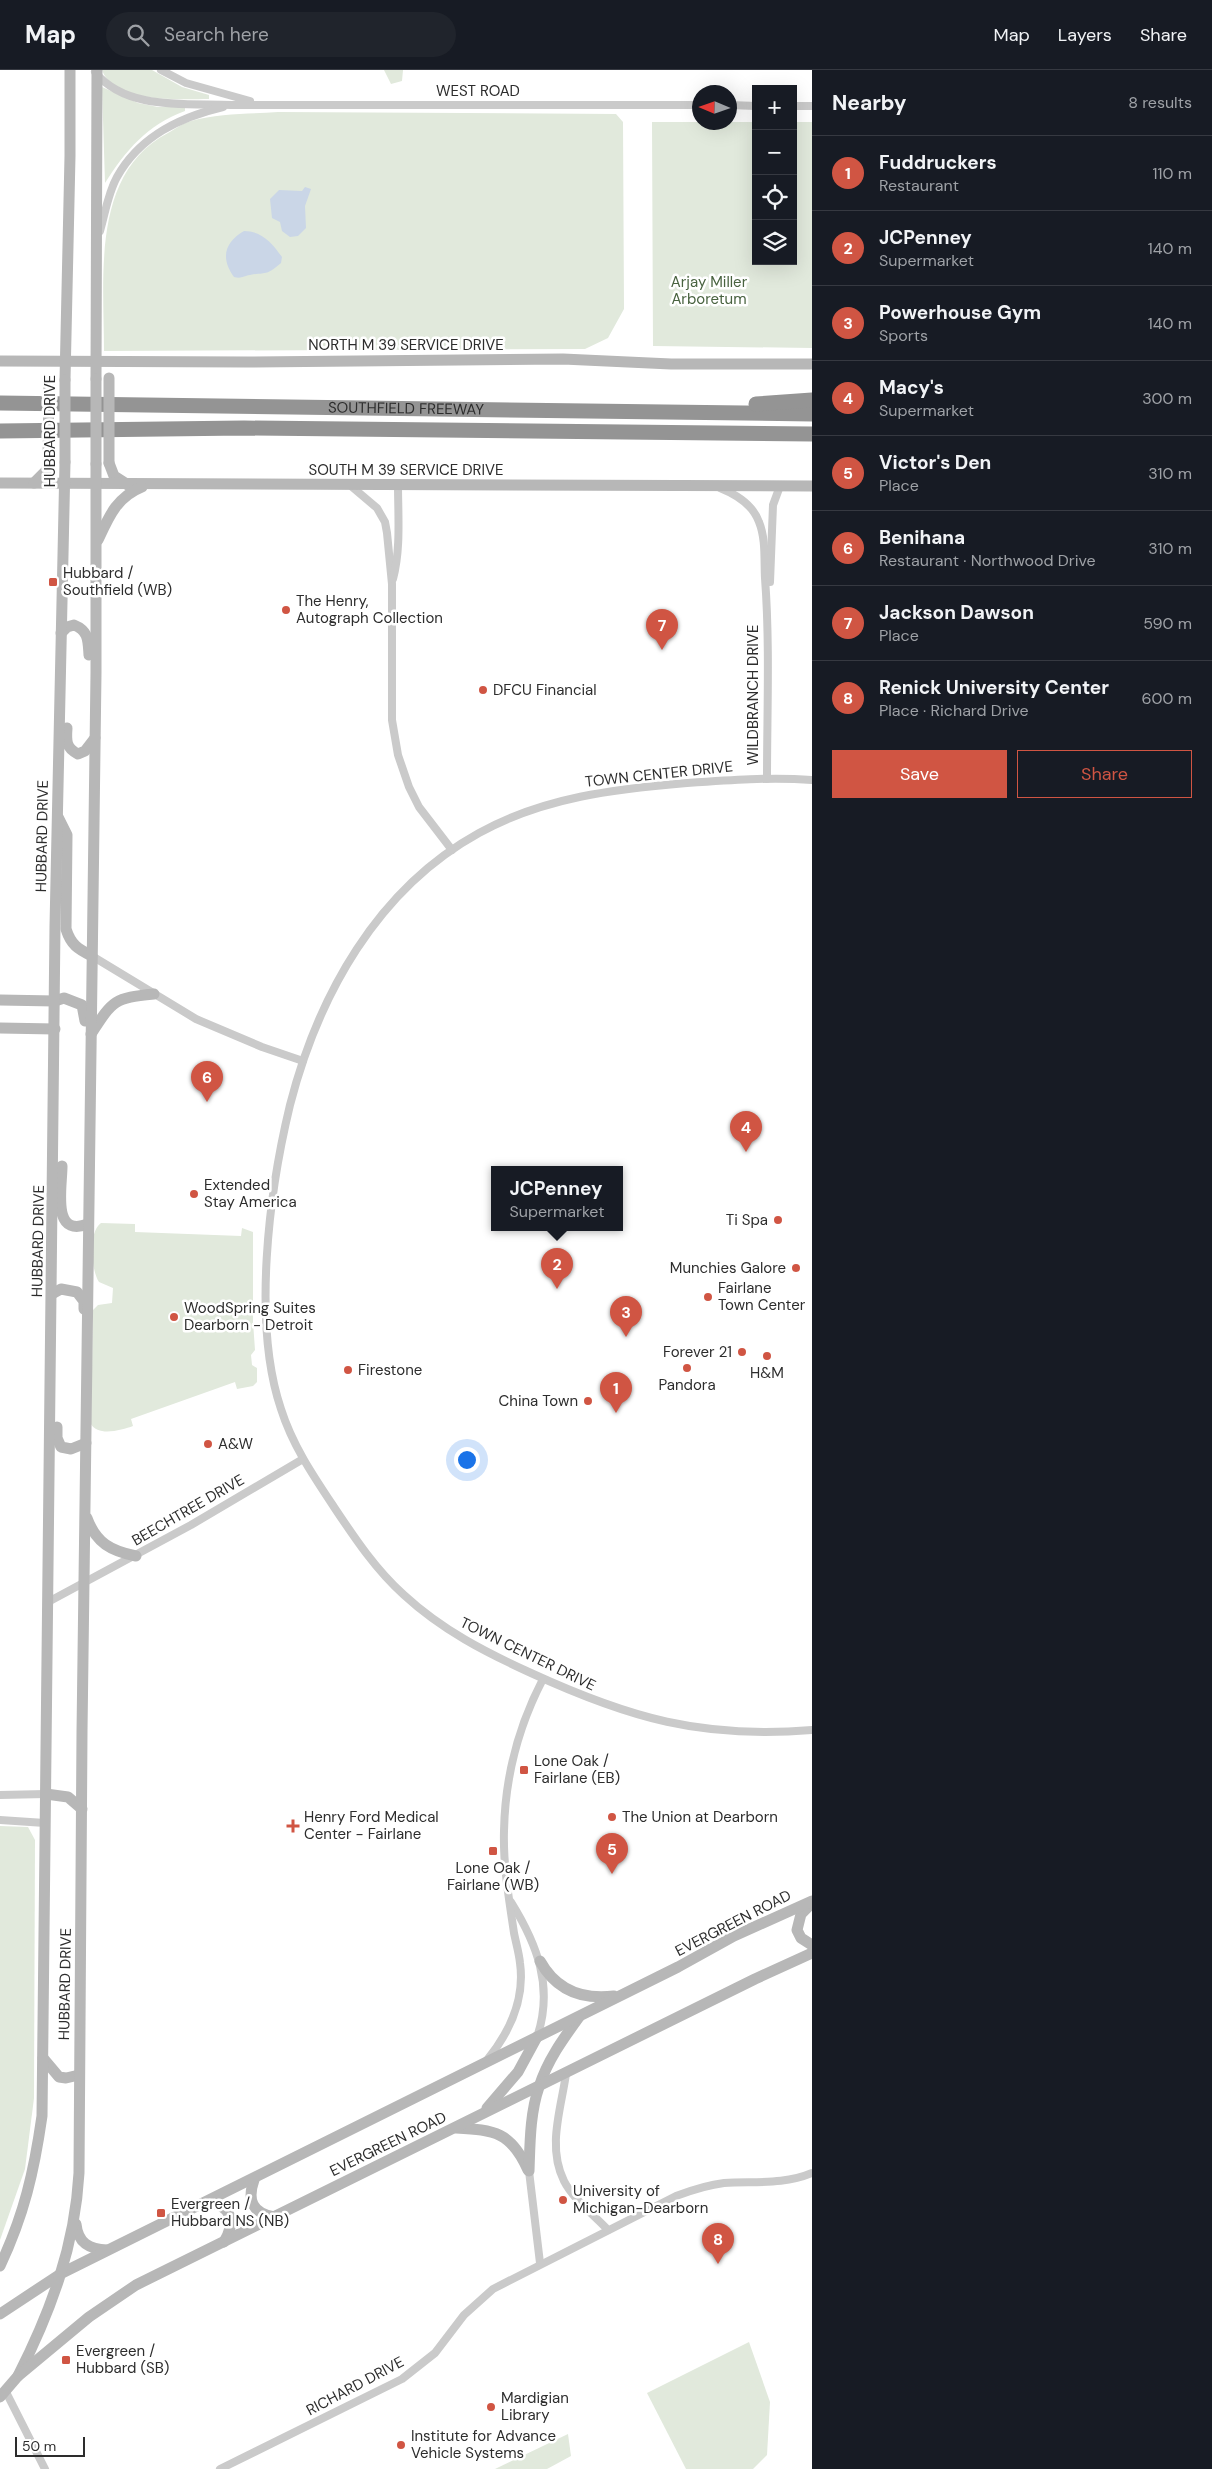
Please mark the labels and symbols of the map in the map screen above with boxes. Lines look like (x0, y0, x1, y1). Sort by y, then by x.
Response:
street label: WEST ROAD (436, 81, 520, 101)
north arrow (692, 85, 737, 130)
park label: Arjay Miller Arboretum (671, 272, 748, 309)
street label: NORTH M 39 SERVICE DRIVE (308, 335, 504, 355)
street label: HUBBARD DRIVE (40, 375, 60, 487)
street label: SOUTHFIELD FREEWAY (328, 397, 484, 420)
street label: SOUTH M 39 SERVICE DRIVE (309, 460, 503, 480)
place label: Hubbard / Southfield (WB) (63, 563, 172, 600)
marker: Hubbard / Southfield (WB) (47, 576, 59, 588)
place label: The Henry, Autograph Collection (296, 591, 443, 628)
marker: The Henry, Autograph Collection (280, 604, 292, 616)
pin: 7 (646, 609, 678, 650)
street label: WILDBRANCH DRIVE (743, 625, 763, 765)
place label: DFCU Financial (493, 680, 597, 700)
marker: DFCU Financial (477, 684, 489, 696)
street label: TOWN CENTER DRIVE (584, 756, 734, 792)
street label: HUBBARD DRIVE (31, 780, 53, 892)
pin: 6 (191, 1061, 223, 1102)
pin: 4 (730, 1111, 762, 1152)
place label: Extended Stay America (204, 1175, 297, 1212)
street label: HUBBARD DRIVE (27, 1185, 49, 1297)
marker: Extended Stay America (188, 1188, 200, 1200)
place label: Ti Spa (726, 1210, 768, 1230)
marker: Ti Spa (772, 1214, 784, 1226)
pin: 2 (541, 1248, 573, 1289)
place label: Munchies Galore (670, 1258, 786, 1278)
marker: Munchies Galore (790, 1262, 802, 1274)
place label: Fairlane Town Center (718, 1278, 806, 1315)
marker: Fairlane Town Center (702, 1291, 714, 1303)
pin: 3 (610, 1296, 642, 1337)
place label: WoodSpring Suites Dearborn - Detroit (184, 1298, 316, 1335)
marker: WoodSpring Suites Dearborn - Detroit (168, 1311, 180, 1323)
place label: Forever 21 (663, 1342, 732, 1362)
marker: Forever 21 (736, 1346, 748, 1358)
marker: H&M (761, 1350, 773, 1362)
place label: Firestone (358, 1360, 422, 1380)
marker: Pandora (681, 1362, 693, 1374)
place label: H&M (750, 1363, 784, 1383)
marker: Firestone (342, 1364, 354, 1376)
pin: 1 (600, 1372, 632, 1413)
place label: Pandora (658, 1375, 716, 1395)
place label: China Town (499, 1391, 578, 1411)
marker: China Town (582, 1395, 594, 1407)
place label: A&W (218, 1434, 254, 1454)
marker: A&W (202, 1438, 214, 1450)
your location (454, 1447, 480, 1473)
street label: BEECHTREE DRIVE (128, 1470, 248, 1550)
street label: TOWN CENTER DRIVE (457, 1612, 599, 1696)
place label: Lone Oak / Fairlane (EB) (534, 1751, 620, 1788)
marker: Lone Oak / Fairlane (EB) (518, 1764, 530, 1776)
place label: Henry Ford Medical Center - Fairlane (304, 1807, 439, 1844)
place label: The Union at Dearborn (622, 1807, 778, 1827)
marker: The Union at Dearborn (606, 1811, 618, 1823)
marker: Henry Ford Medical Center - Fairlane (286, 1819, 300, 1833)
pin: 5 (596, 1833, 628, 1874)
marker: Lone Oak / Fairlane (WB) (487, 1845, 499, 1857)
place label: Lone Oak / Fairlane (WB) (447, 1858, 539, 1895)
street label: EVERGREEN ROAD (672, 1885, 794, 1961)
street label: HUBBARD DRIVE (54, 1928, 76, 2040)
street label: EVERGREEN ROAD (326, 2107, 450, 2181)
place label: University of Michigan-Dearborn (573, 2181, 708, 2218)
place label: Evergreen / Hubbard NS (NB) (171, 2194, 289, 2231)
marker: University of Michigan-Dearborn (557, 2194, 569, 2206)
marker: Evergreen / Hubbard NS (NB) (155, 2207, 167, 2219)
pin: 8 (702, 2223, 734, 2264)
place label: Evergreen / Hubbard (SB) (76, 2341, 169, 2378)
street label: RICHARD DRIVE (303, 2352, 407, 2420)
marker: Evergreen / Hubbard (SB) (60, 2354, 72, 2366)
place label: Mardigian Library (501, 2388, 569, 2425)
marker: Mardigian Library (485, 2401, 497, 2413)
place label: Institute for Advance Vehicle Systems (411, 2426, 556, 2463)
scale bar (15, 2434, 85, 2457)
marker: Institute for Advance Vehicle Systems (395, 2439, 407, 2451)

